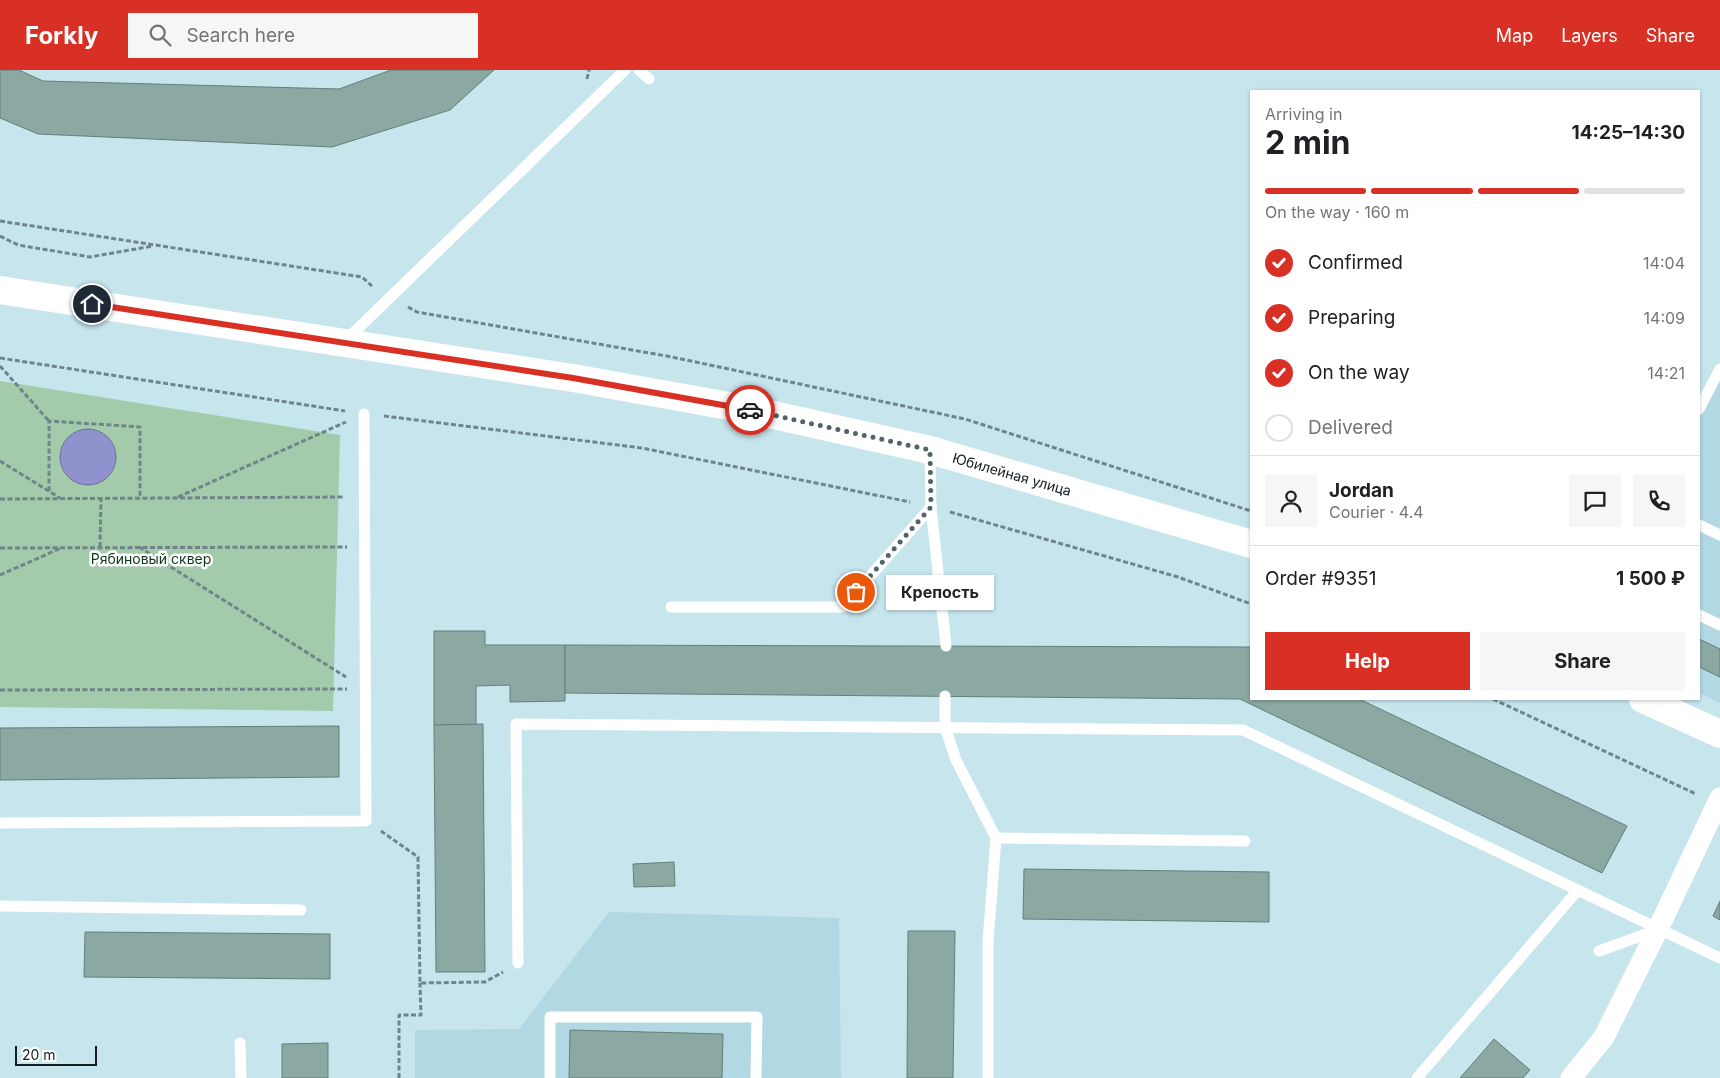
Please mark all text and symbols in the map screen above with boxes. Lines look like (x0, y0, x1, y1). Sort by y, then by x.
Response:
search box (128, 13, 478, 58)
text: Forkly (25, 21, 98, 50)
icon: search (146, 21, 174, 49)
text: Search here (186, 24, 295, 47)
text: Map (1496, 25, 1533, 46)
text: Layers (1561, 25, 1618, 46)
text: Share (1646, 25, 1695, 46)
text: Arriving in (1265, 104, 1342, 124)
text: 14:25–14:30 (1572, 121, 1685, 144)
text: 2 min (1265, 123, 1351, 162)
text: On the way · 160 m (1265, 202, 1409, 222)
icon: check (1265, 249, 1293, 277)
text: Confirmed (1308, 251, 1403, 274)
text: 14:04 (1643, 253, 1685, 273)
pin (71, 283, 113, 325)
icon: home (78, 290, 106, 318)
icon: check (1265, 304, 1293, 332)
text: Preparing (1308, 306, 1395, 329)
text: 14:09 (1644, 308, 1685, 328)
icon: check (1265, 359, 1293, 387)
text: On the way (1308, 361, 1410, 384)
text: 14:21 (1647, 363, 1685, 383)
courier (725, 385, 775, 435)
icon: car (736, 396, 764, 424)
text: Delivered (1308, 416, 1393, 439)
street label: Юбилейная улица (951, 449, 1073, 499)
button: person (1265, 475, 1317, 527)
button: chat (1569, 475, 1621, 527)
button: phone (1633, 475, 1685, 527)
text: Jordan (1329, 479, 1394, 502)
text: Courier · 4.4 (1329, 502, 1424, 522)
park label: Рябиновый сквер (91, 550, 211, 567)
text: Order #9351 (1265, 567, 1376, 590)
text: 1 500 ₽ (1616, 567, 1685, 590)
pin (835, 571, 877, 613)
callout: Крепость (886, 574, 994, 610)
icon: bag (842, 578, 870, 606)
text: Крепость (901, 582, 979, 602)
button: Help (1265, 632, 1470, 690)
button: Share (1480, 632, 1685, 690)
scale bar (15, 1043, 98, 1066)
text: 20 m (22, 1046, 56, 1063)

